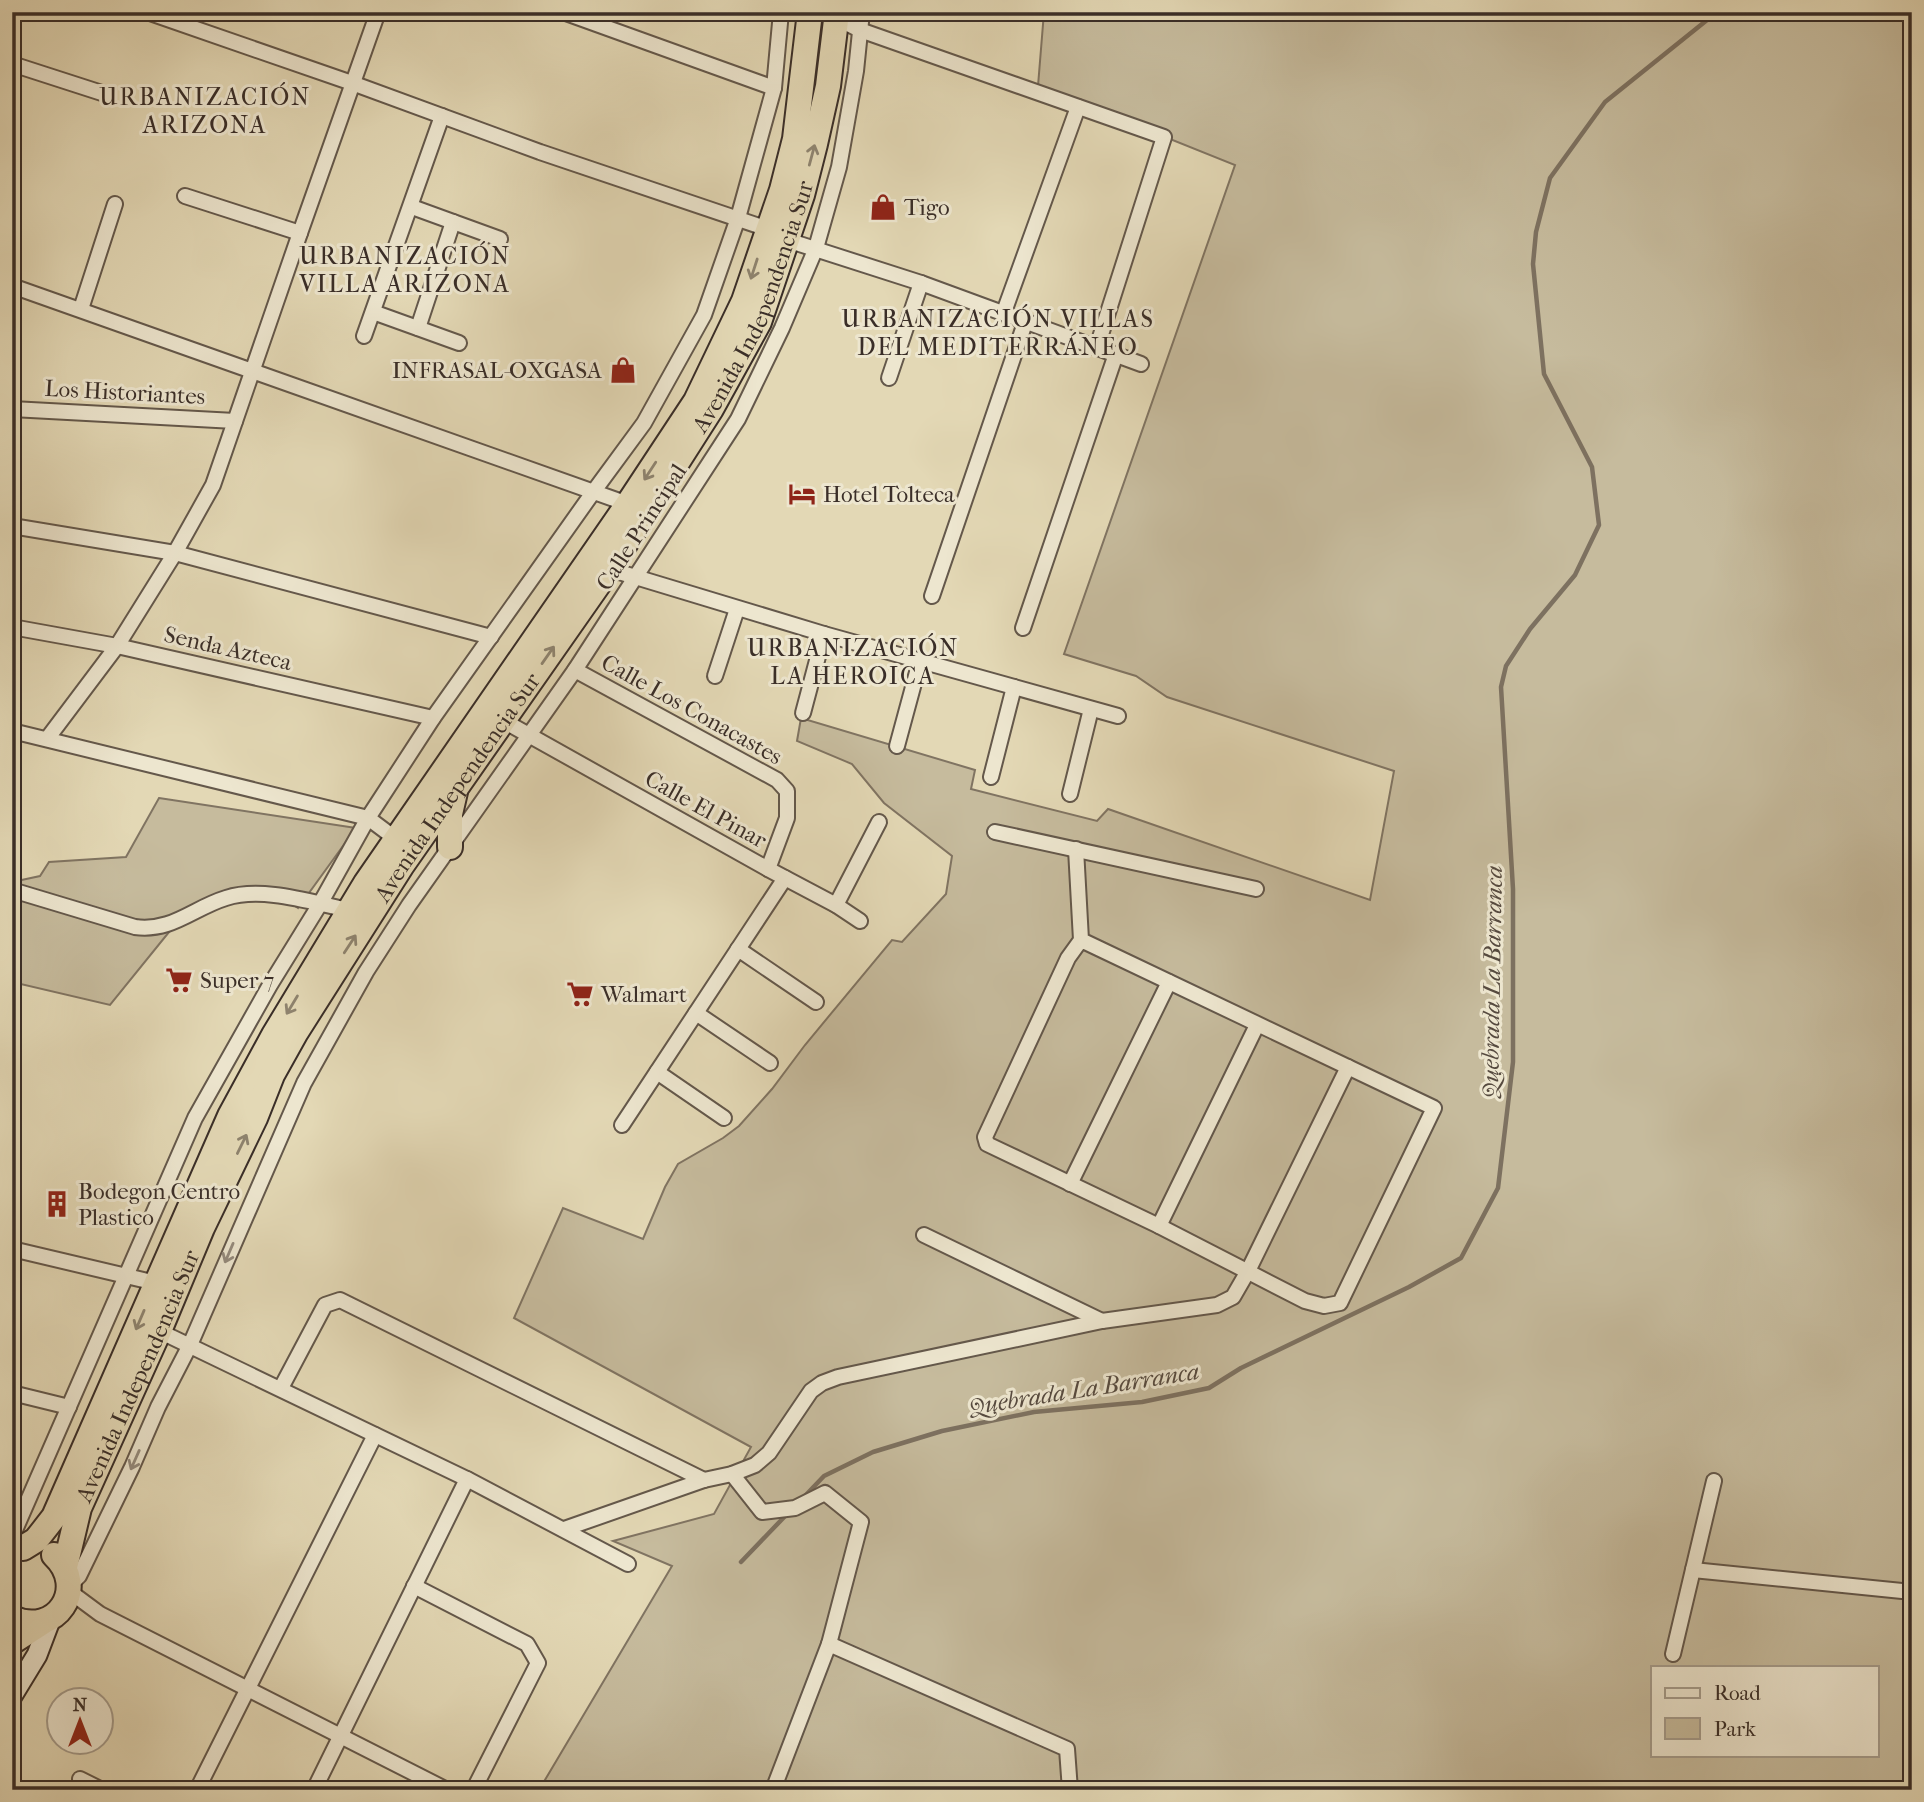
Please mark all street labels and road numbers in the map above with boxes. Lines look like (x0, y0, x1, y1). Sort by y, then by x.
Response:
street label: Avenida Independencia Sur (686, 178, 819, 439)
street label: Los Historiantes (44, 375, 206, 410)
street label: Calle Principal (591, 459, 693, 595)
street label: Senda Azteca (161, 621, 295, 676)
street label: Calle Los Conacastes (597, 649, 787, 770)
street label: Avenida Independencia Sur (368, 668, 546, 908)
street label: Calle El Pinar (640, 765, 771, 854)
street label: Avenida Independencia Sur (70, 1246, 205, 1507)

